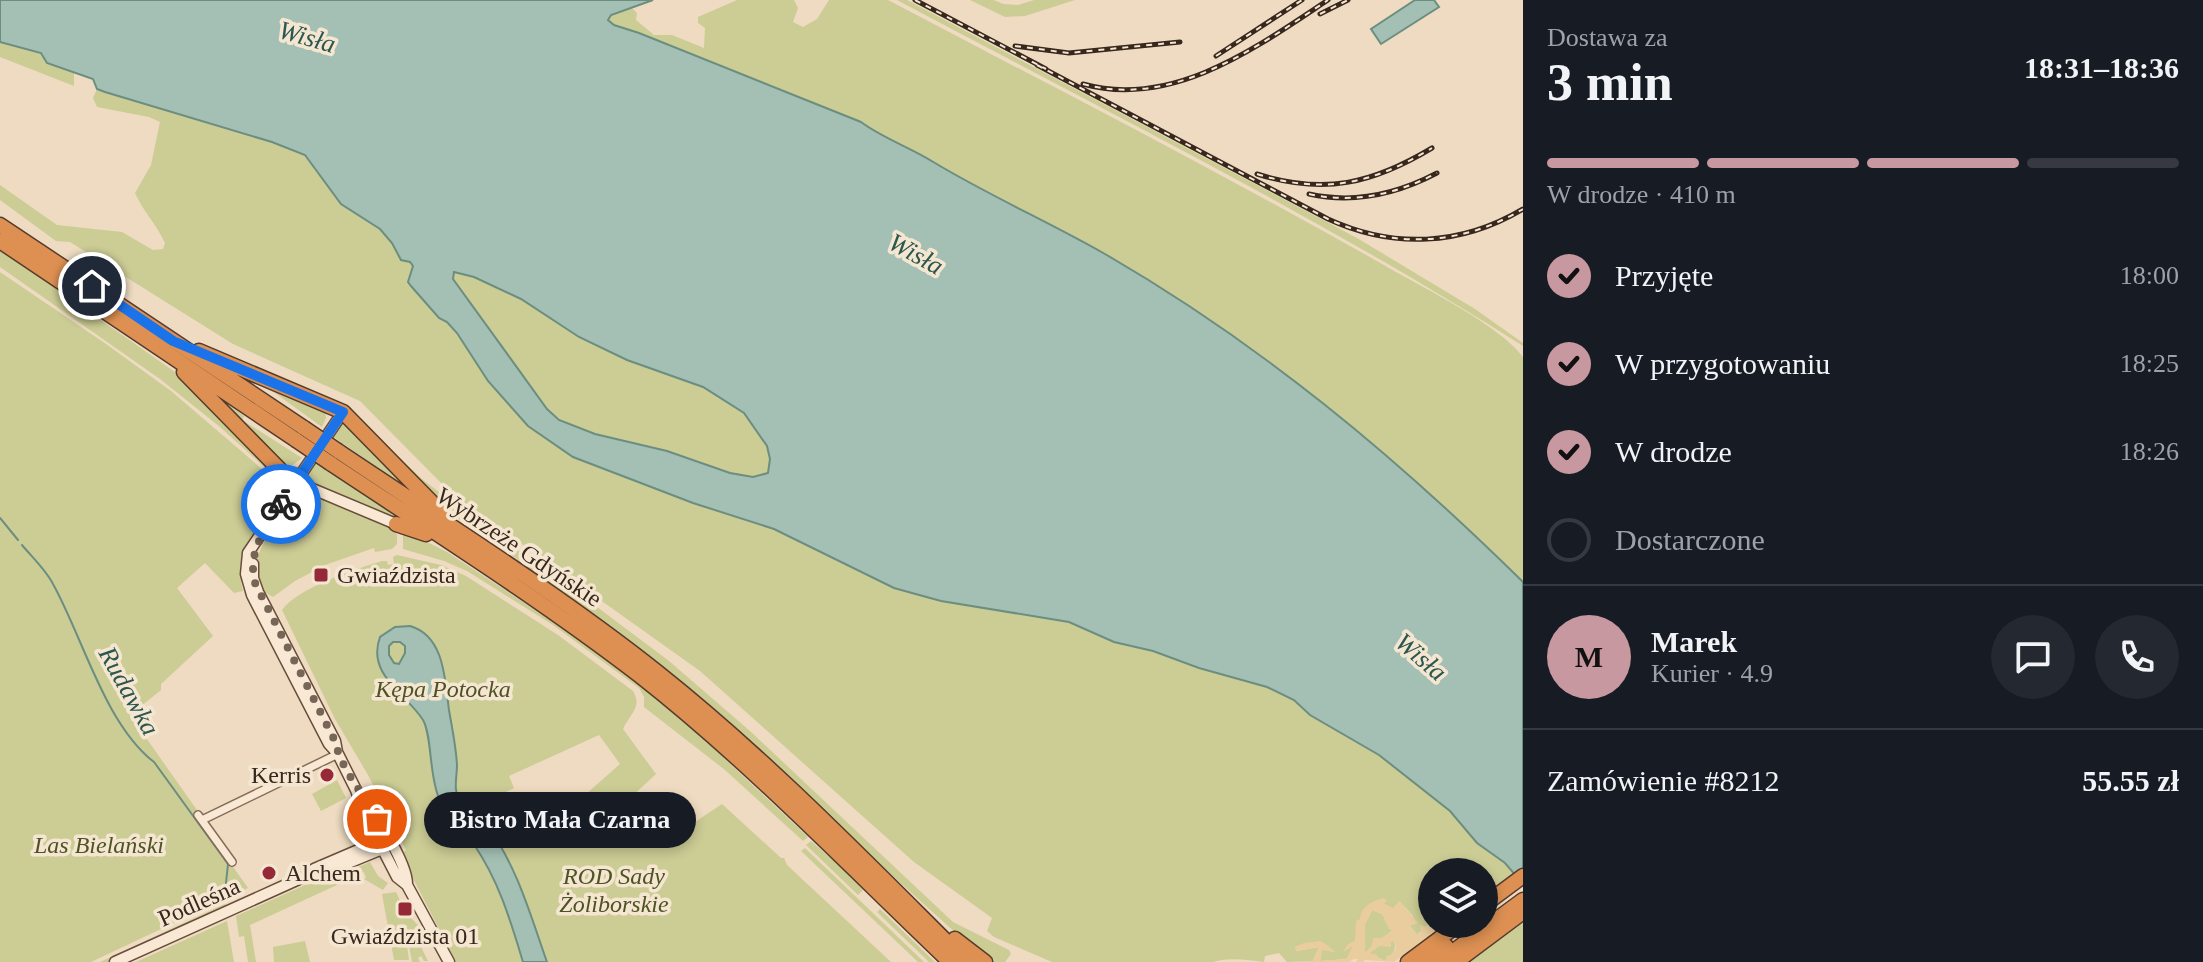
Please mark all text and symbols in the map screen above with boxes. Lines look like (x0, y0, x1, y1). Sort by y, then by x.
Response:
water label: Wisła (275, 15, 339, 59)
text: Dostawa za (1547, 23, 1668, 52)
text: 18:31–18:36 (2024, 51, 2179, 84)
text: 3 min (1547, 54, 1673, 111)
text: W drodze · 410 m (1547, 180, 1736, 209)
water label: Wisła (884, 227, 948, 281)
pin (58, 252, 126, 320)
icon: check (1547, 254, 1591, 298)
text: Przyjęte (1615, 259, 1713, 292)
text: 18:00 (2120, 261, 2179, 290)
icon: home (70, 264, 114, 308)
icon: check (1547, 342, 1591, 386)
text: W przygotowaniu (1615, 347, 1830, 380)
text: 18:25 (2120, 349, 2179, 378)
icon: check (1547, 430, 1591, 474)
text: W drodze (1615, 435, 1732, 468)
text: 18:26 (2120, 437, 2179, 466)
courier (241, 464, 321, 544)
icon: bike (259, 482, 303, 526)
street label: Wybrzeże Gdyńskie (431, 482, 607, 612)
text: Dostarczone (1615, 523, 1765, 556)
place label: Gwiaździsta (337, 562, 456, 588)
marker: Gwiaździsta (312, 566, 330, 584)
button: chat (1991, 615, 2075, 699)
button: phone (2095, 615, 2179, 699)
text: Marek (1651, 625, 1737, 658)
water label: Wisła (1390, 627, 1452, 687)
text: M (1575, 640, 1603, 673)
water label: Rudawka (92, 641, 165, 740)
text: Kurier · 4.9 (1651, 659, 1773, 688)
park label: Kępa Potocka (374, 676, 511, 702)
place label: Kerris (251, 762, 311, 788)
text: Zamówienie #8212 (1547, 764, 1779, 797)
text: 55.55 zł (2082, 764, 2179, 797)
marker: Kerris (318, 766, 336, 784)
pin (343, 785, 411, 853)
callout: Bistro Mała Czarna (425, 791, 697, 847)
icon: bag (355, 797, 399, 841)
text: Bistro Mała Czarna (450, 805, 670, 834)
park label: Las Bielański (33, 832, 164, 858)
map controls (1418, 858, 1498, 938)
button: layers (1418, 858, 1498, 938)
place label: Alchem (285, 860, 361, 886)
park label: ROD Sady Żoliborskie (559, 863, 669, 917)
marker: Alchem (260, 864, 278, 882)
street label: Podleśna (154, 872, 244, 932)
marker: Gwiaździsta 01 (396, 900, 414, 918)
place label: Gwiaździsta 01 (331, 923, 479, 949)

